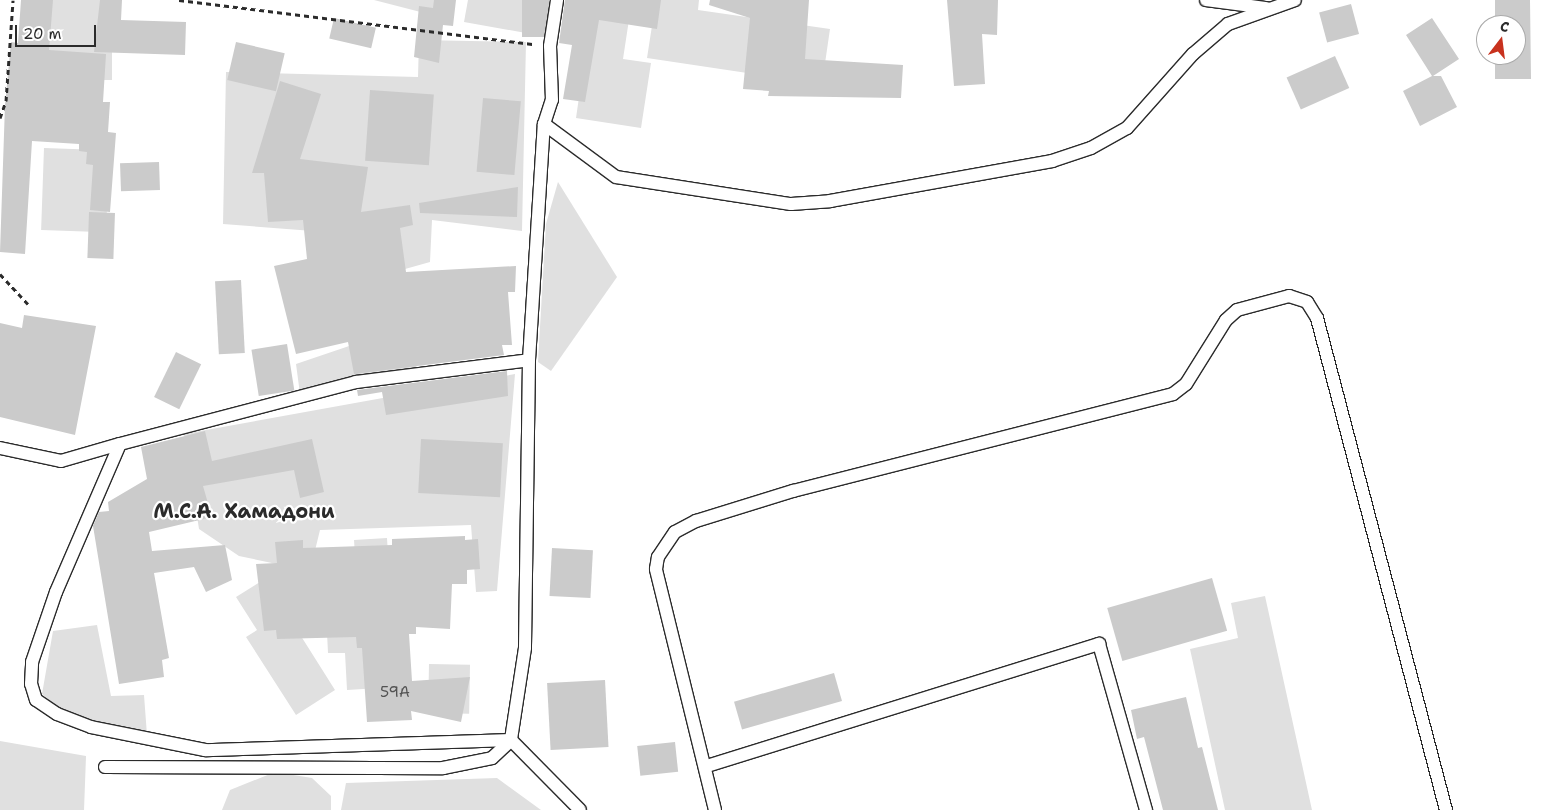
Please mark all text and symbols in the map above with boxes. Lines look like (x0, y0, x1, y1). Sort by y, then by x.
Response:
scale bar (18, 15, 99, 47)
north arrow (1476, 15, 1526, 65)
text: С (1498, 17, 1511, 36)
text: 20 m (23, 24, 62, 44)
district label: М.С.А. Хамадони (153, 499, 335, 523)
house number: 59А (380, 684, 410, 702)

